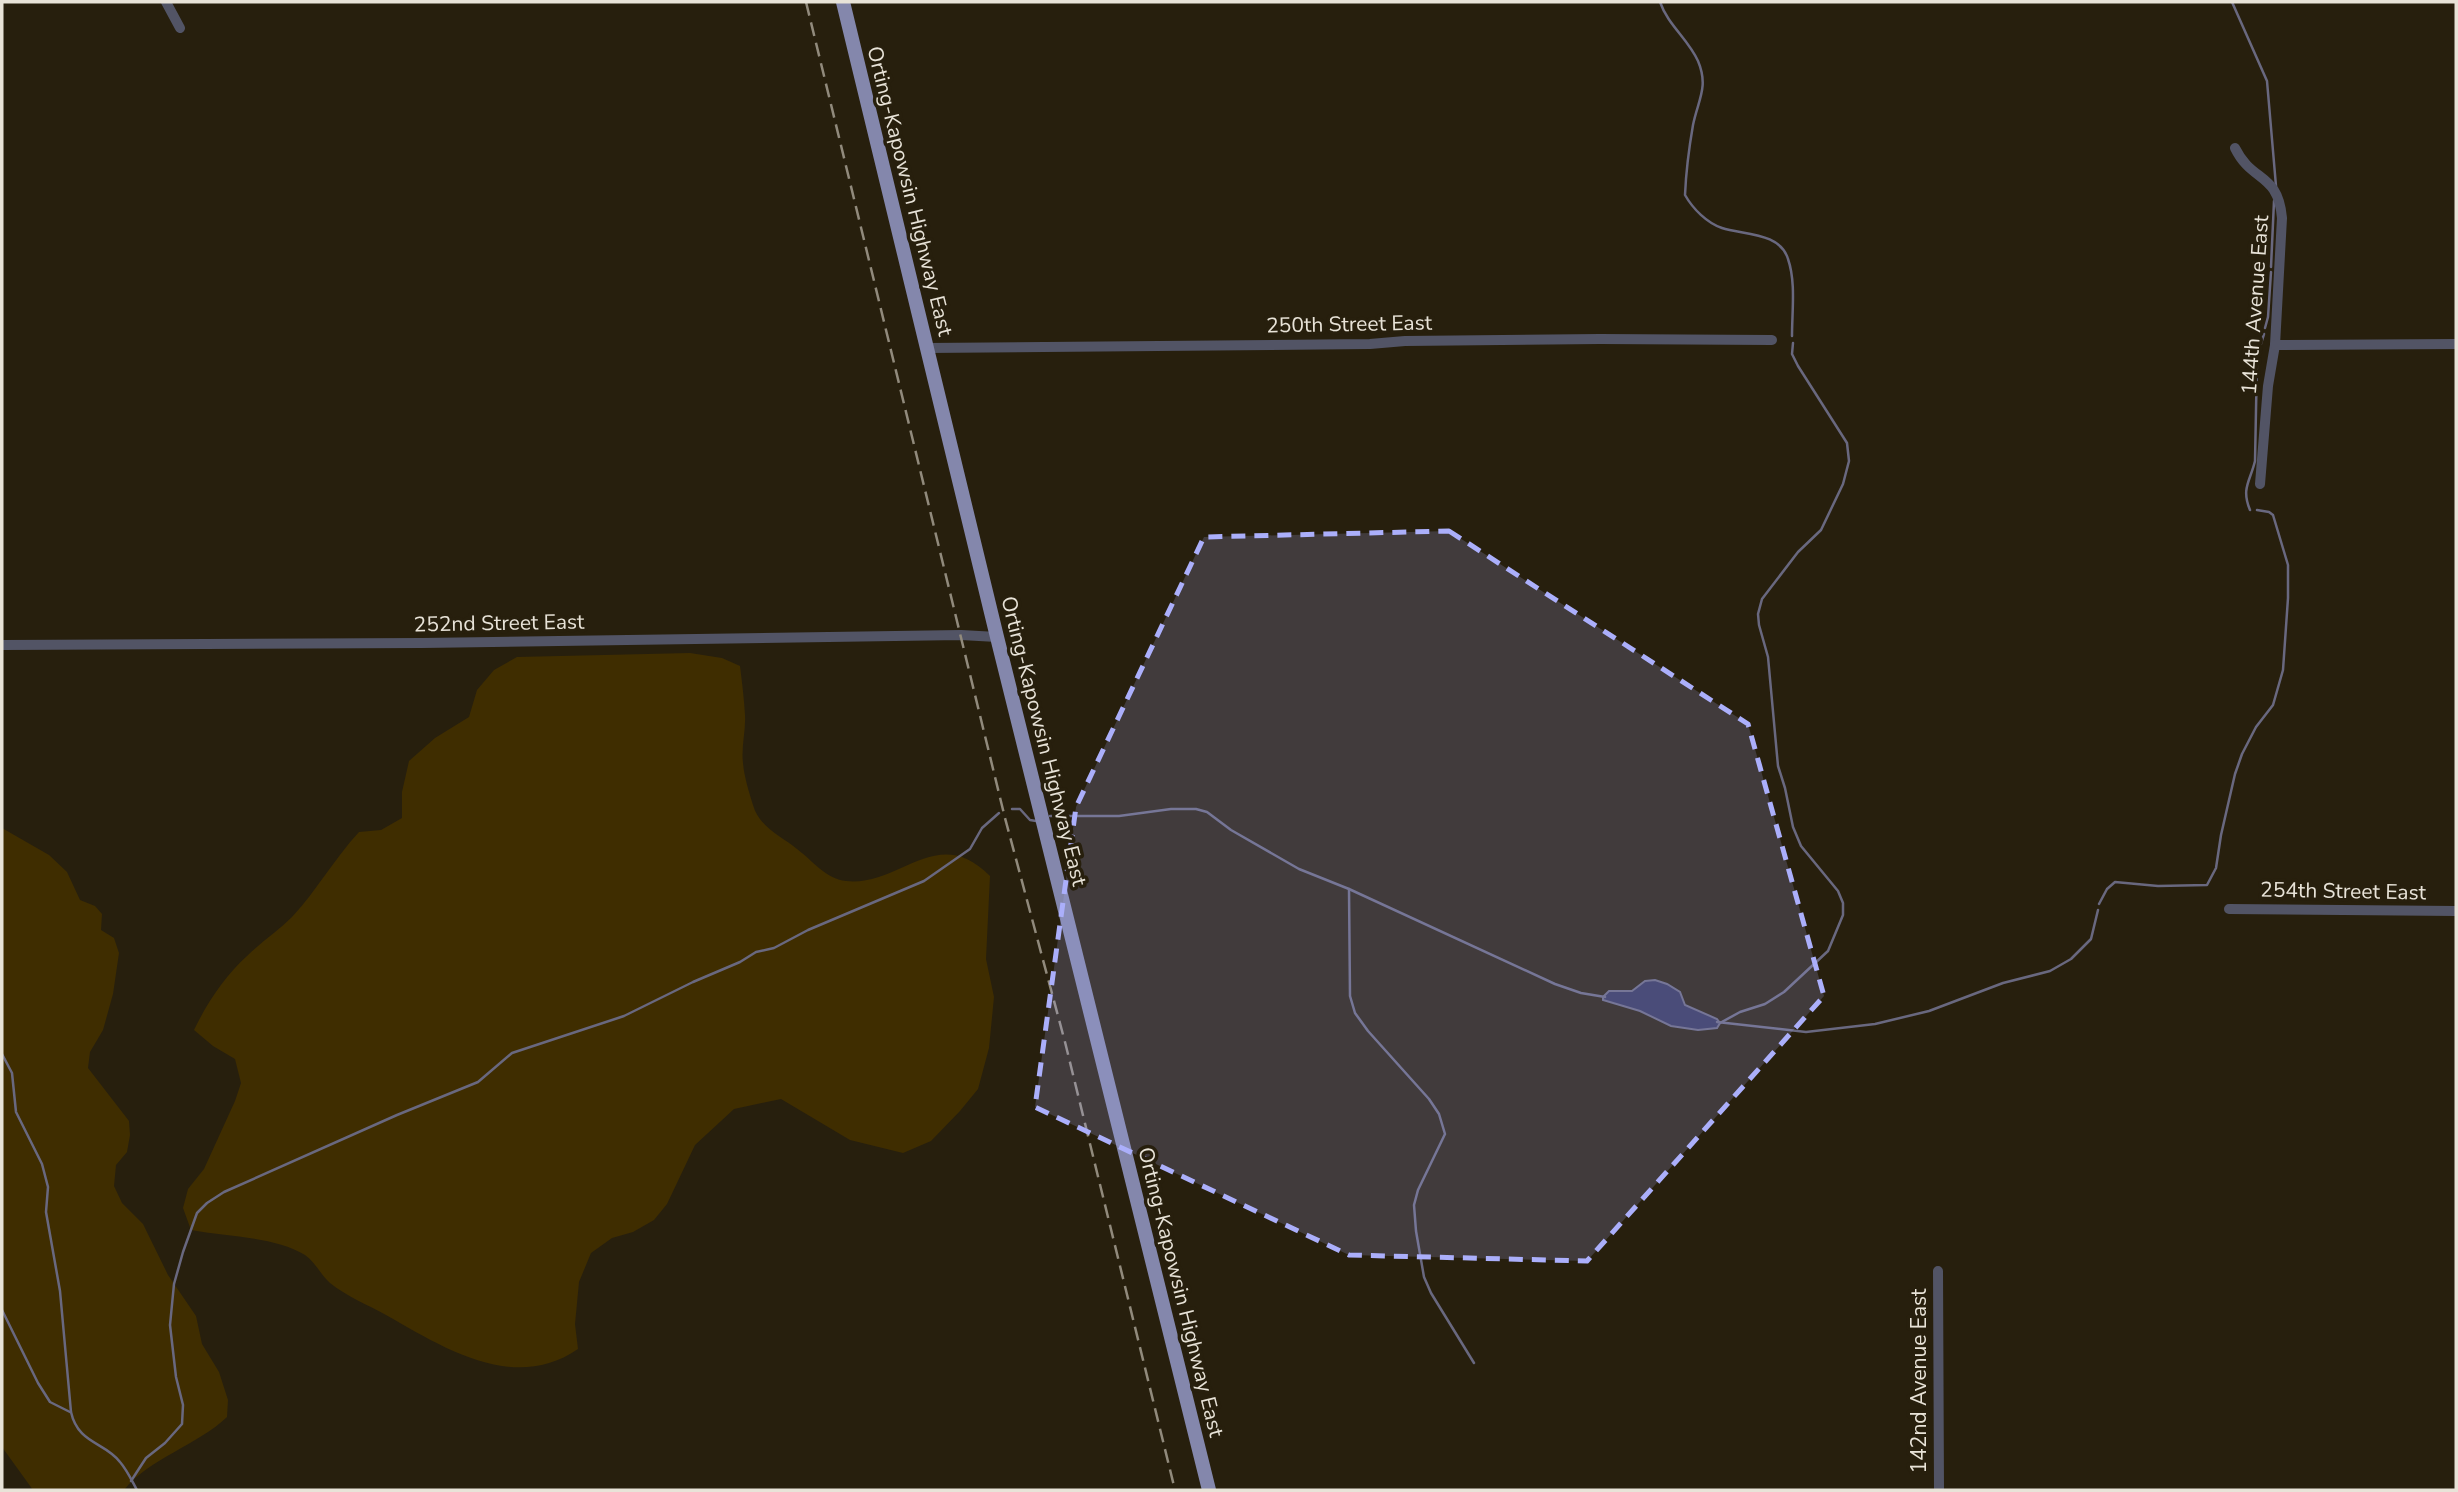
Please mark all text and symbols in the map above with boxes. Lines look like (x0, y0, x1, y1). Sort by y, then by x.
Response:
street label: Orting-Kapowsin Highway East (860, 43, 960, 339)
street label: 144th Avenue East (2235, 214, 2275, 396)
street label: 250th Street East (1266, 309, 1433, 339)
street label: Orting-Kapowsin Highway East (994, 593, 1094, 889)
street label: 252nd Street East (413, 608, 585, 638)
street label: 254th Street East (2260, 876, 2427, 906)
street label: Orting-Kapowsin Highway East (1131, 1144, 1231, 1440)
street label: 142nd Avenue East (1905, 1288, 1933, 1473)

